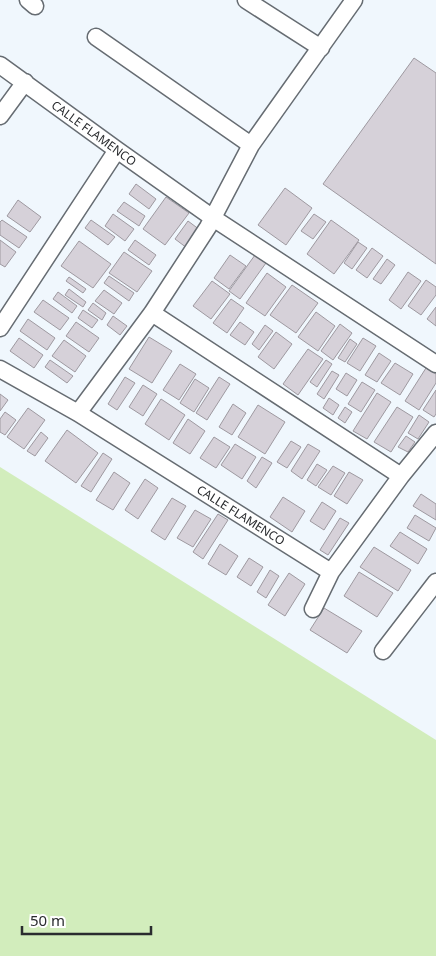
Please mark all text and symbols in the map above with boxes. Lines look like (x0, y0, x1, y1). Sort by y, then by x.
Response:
street label: CALLE FLAMENCO (48, 96, 140, 170)
street label: CALLE FLAMENCO (194, 481, 288, 549)
scale bar (22, 904, 151, 936)
text: 50 m (30, 910, 65, 930)

